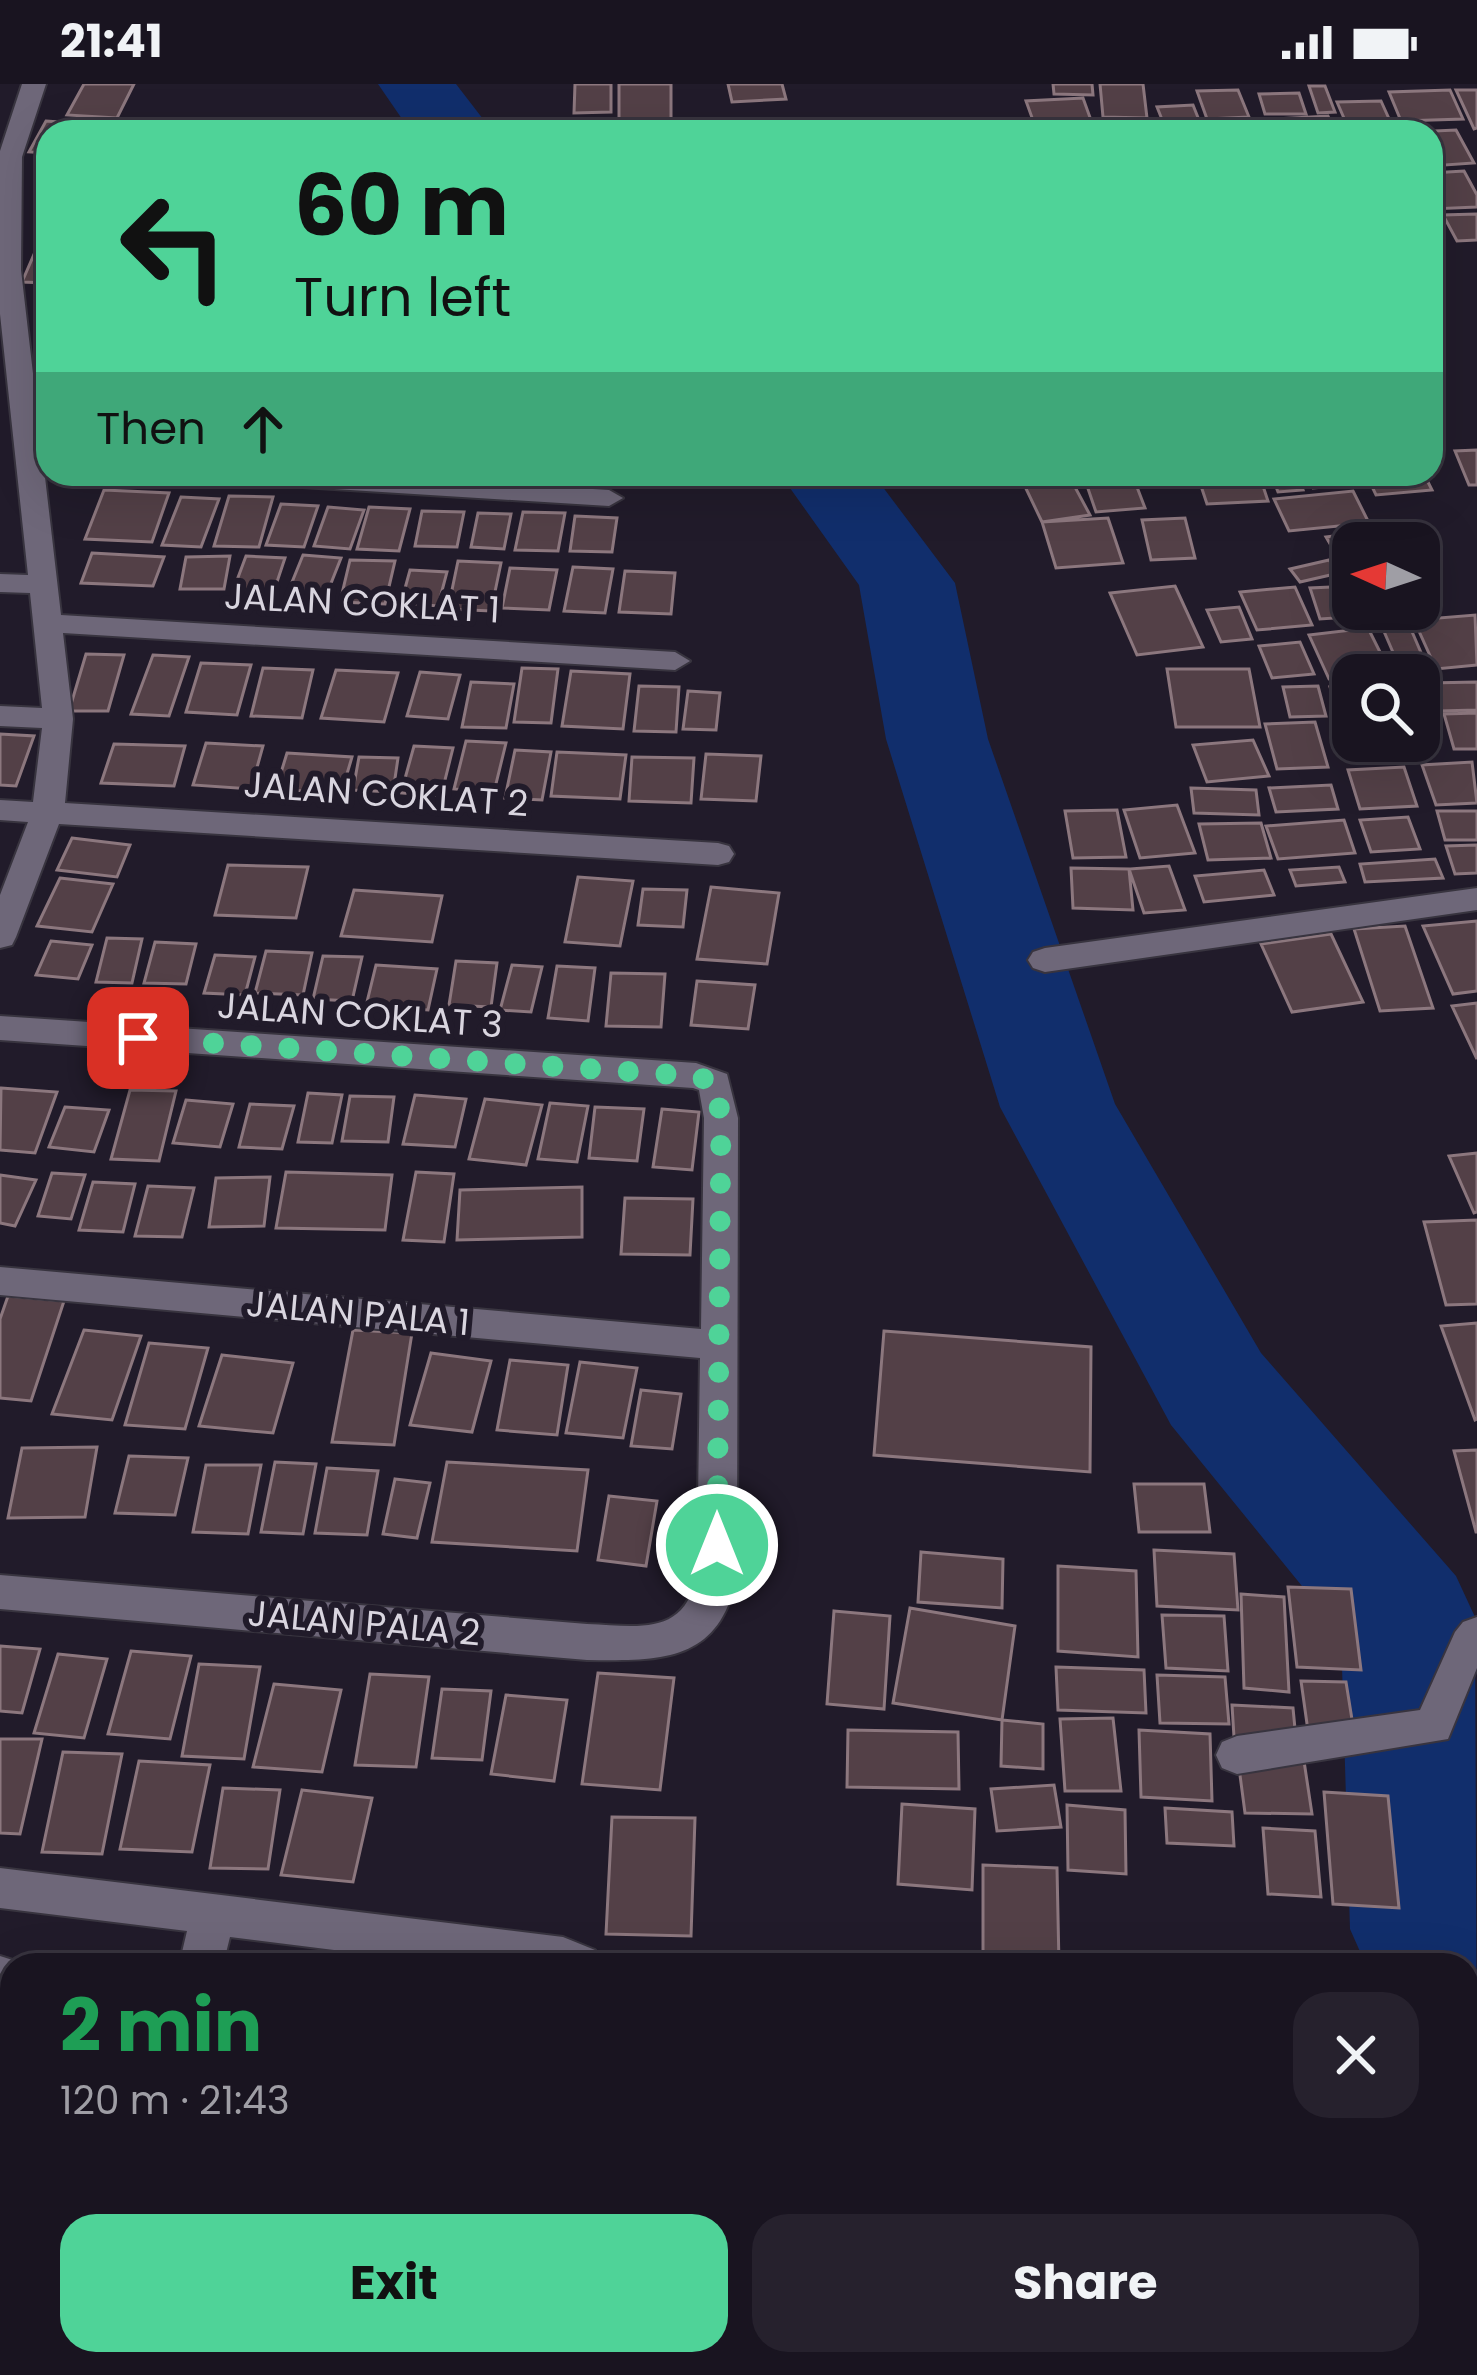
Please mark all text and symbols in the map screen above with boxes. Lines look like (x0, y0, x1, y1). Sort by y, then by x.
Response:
text: 21:41 (60, 10, 163, 73)
text: 60 m (294, 147, 509, 264)
icon: left (96, 168, 252, 324)
text: Turn left (294, 259, 511, 335)
icon: ahead (230, 396, 296, 462)
text: Then (96, 397, 206, 460)
north arrow (1332, 522, 1440, 630)
map controls (1332, 522, 1440, 762)
street label: JALAN COKLAT 1 (223, 570, 501, 636)
button: search (1332, 654, 1440, 762)
street label: JALAN COKLAT 2 (242, 759, 530, 829)
street label: JALAN COKLAT 3 (216, 980, 504, 1050)
pin (87, 987, 189, 1089)
icon: arrive (105, 1005, 171, 1071)
street label: JALAN PALA 1 (244, 1278, 472, 1348)
position arrow (654, 1482, 780, 1608)
street label: JALAN PALA 2 (246, 1587, 482, 1659)
text: 2 min (60, 1975, 262, 2076)
button: close (1293, 1992, 1419, 2118)
text: 120 m · 21:43 (60, 2073, 290, 2128)
button: Exit (60, 2214, 728, 2352)
button: Share (752, 2214, 1419, 2352)

